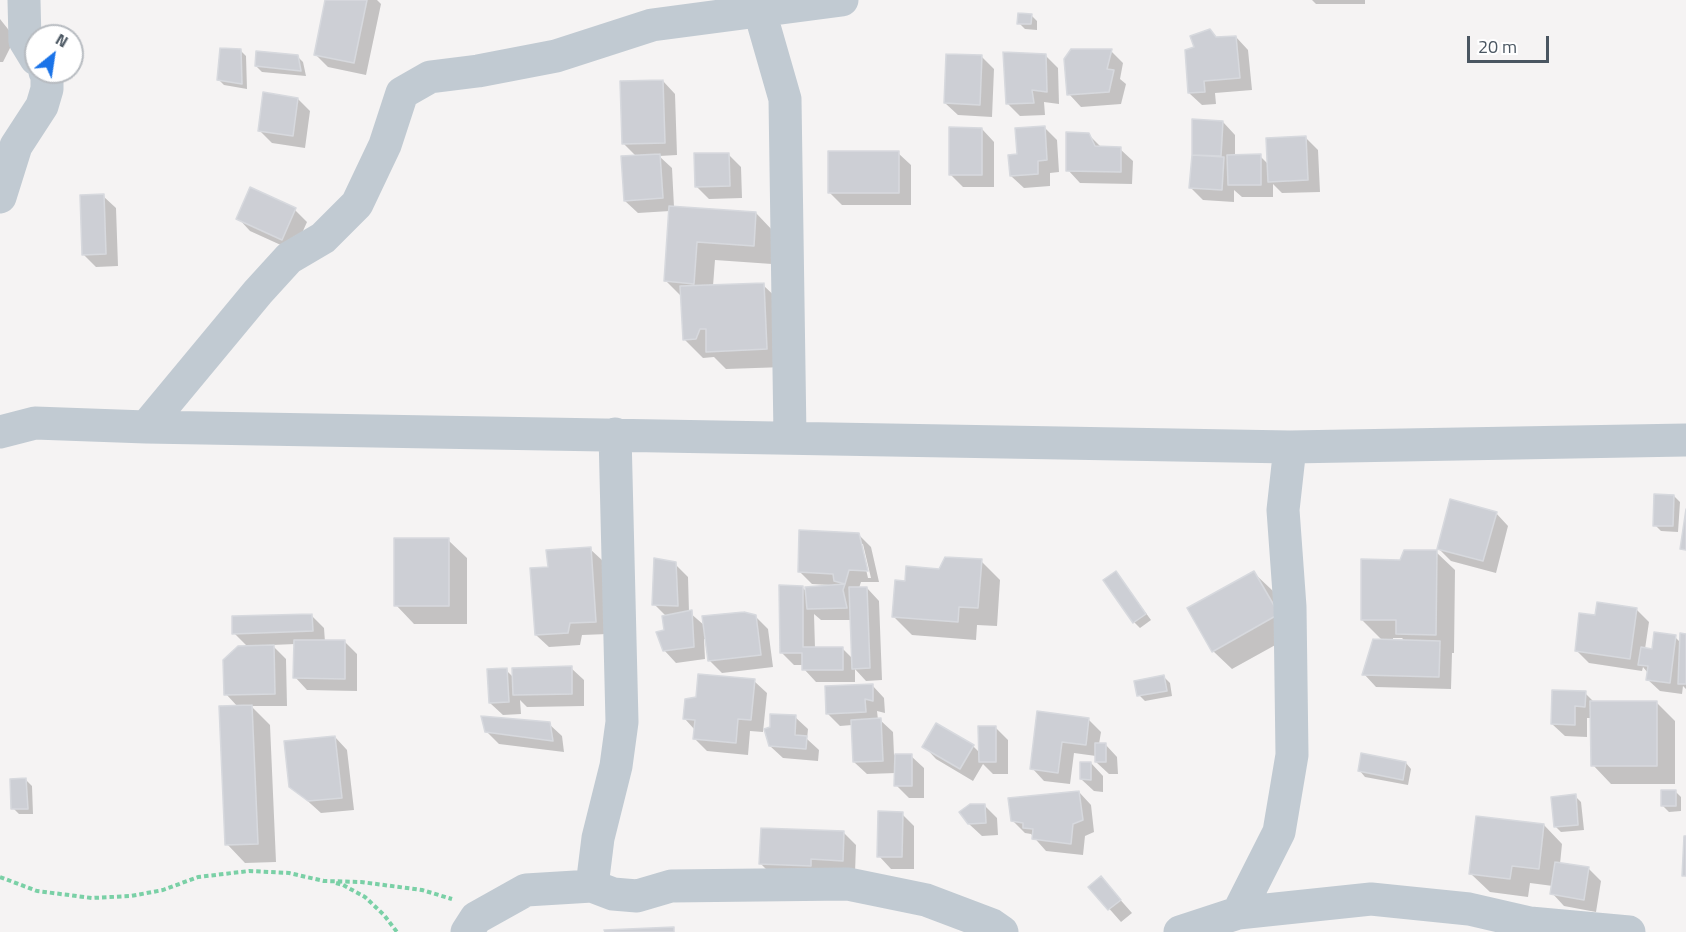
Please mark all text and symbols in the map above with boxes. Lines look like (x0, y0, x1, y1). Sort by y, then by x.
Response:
north arrow (24, 24, 84, 84)
scale bar (1470, 24, 1552, 62)
text: N (51, 27, 73, 53)
text: 20 m (1478, 33, 1517, 60)

